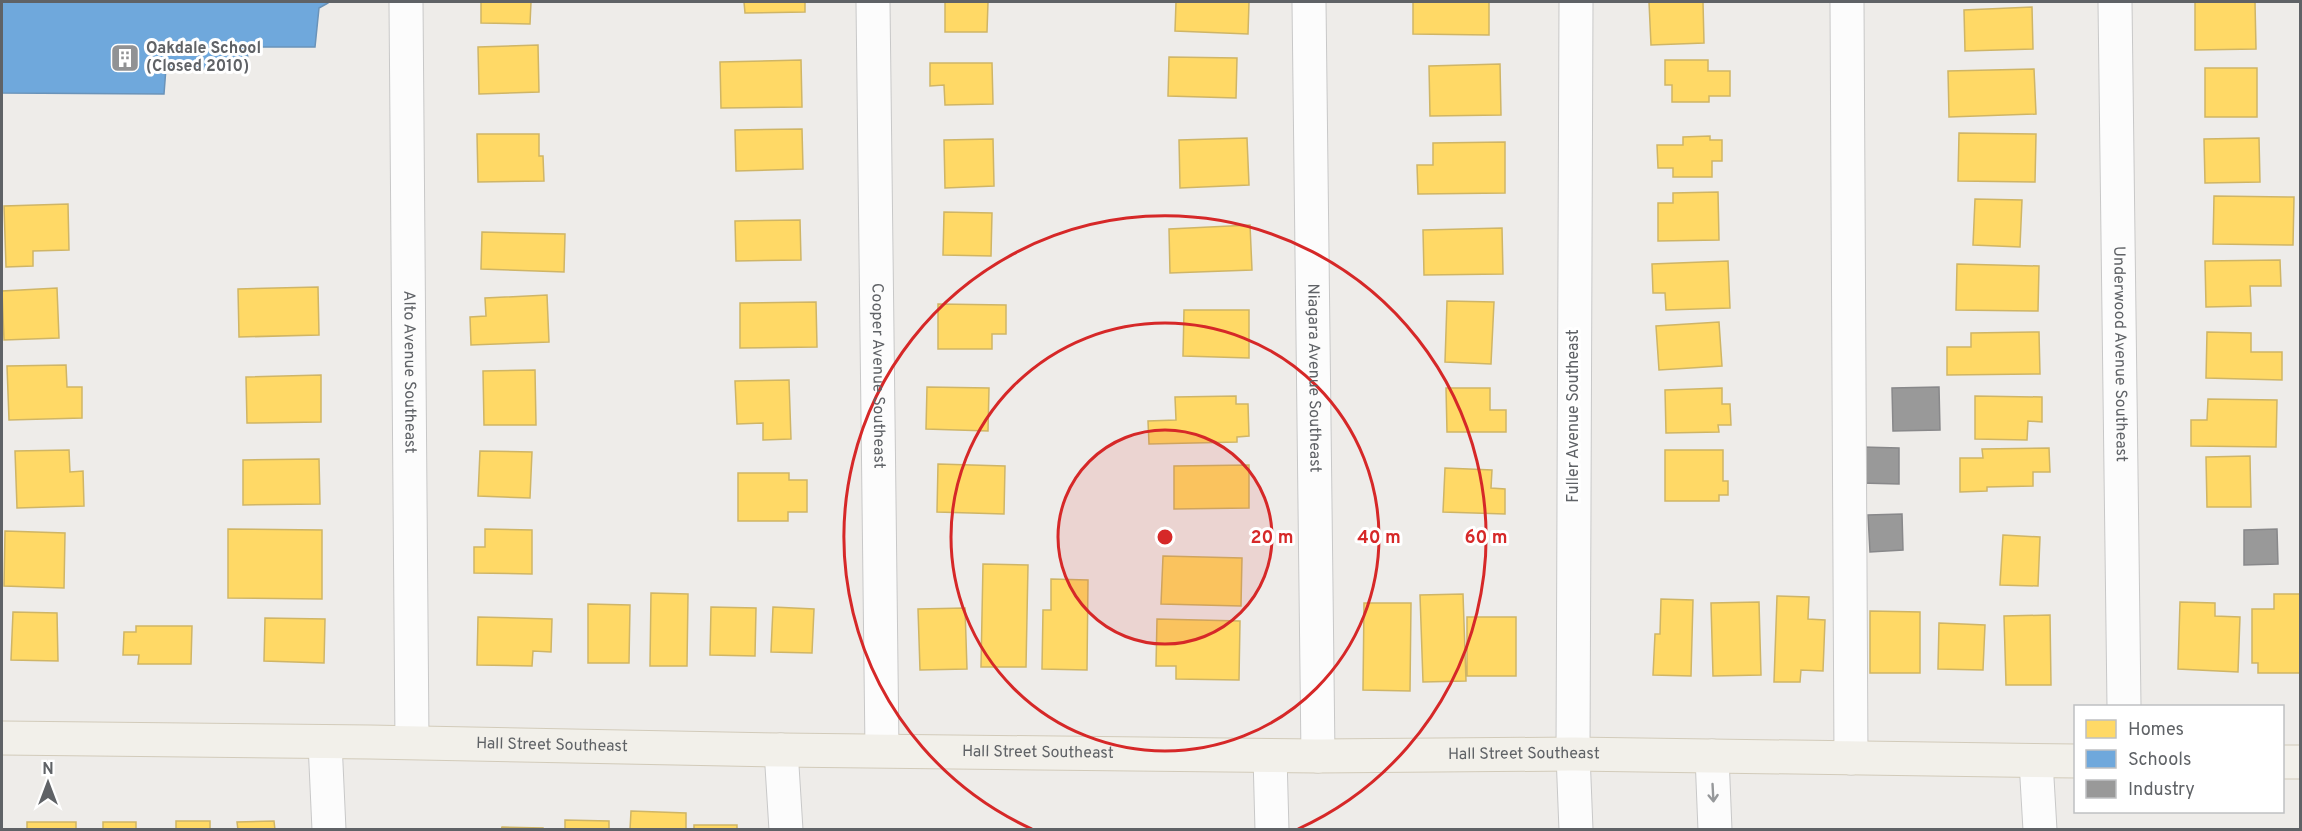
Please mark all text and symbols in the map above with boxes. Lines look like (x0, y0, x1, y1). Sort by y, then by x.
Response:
place label: Oakdale School (Closed 2010) (146, 39, 261, 77)
building icon: Oakdale School (Closed 2010) (109, 42, 141, 74)
street label: Underwood Avenue Southeast (2108, 246, 2131, 462)
street label: Cooper Avenue Southeast (866, 283, 889, 469)
street label: Niagara Avenue Southeast (1302, 283, 1325, 473)
street label: Alto Avenue Southeast (398, 290, 420, 454)
street label: Fuller Avenue Southeast (1564, 329, 1584, 503)
centre of rings (1155, 527, 1175, 547)
text: 20 m (1250, 527, 1294, 550)
text: 40 m (1357, 527, 1401, 550)
text: 60 m (1464, 527, 1508, 550)
legend (2074, 705, 2284, 813)
text: Homes (2128, 719, 2184, 742)
street label: Hall Street Southeast (476, 734, 628, 757)
street label: Hall Street Southeast (962, 742, 1114, 764)
street label: Hall Street Southeast (1448, 744, 1600, 765)
text: Schools (2128, 749, 2191, 772)
north arrow (18, 753, 78, 813)
text: N (42, 760, 54, 780)
text: Industry (2128, 779, 2195, 802)
one-way arrow (1708, 782, 1719, 802)

